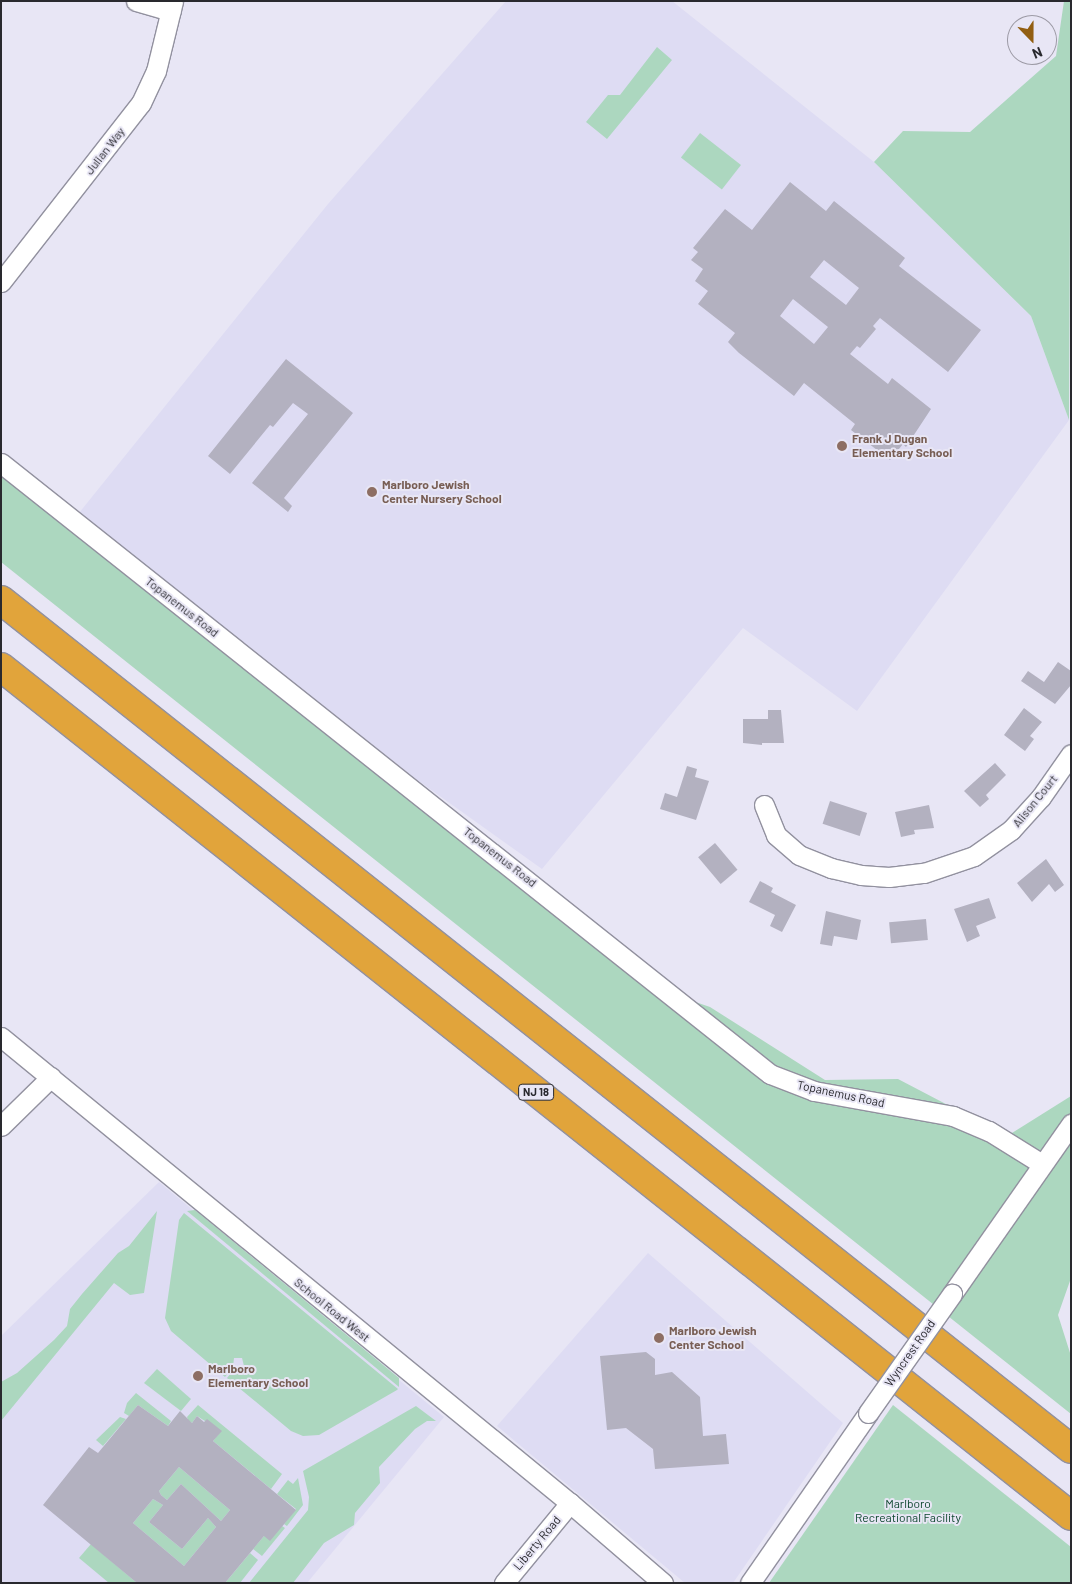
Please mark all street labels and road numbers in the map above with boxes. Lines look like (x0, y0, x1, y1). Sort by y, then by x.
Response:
street label: Julian Way (82, 125, 128, 177)
street label: Topanemus Road (142, 574, 222, 640)
street label: Alison Court (1009, 772, 1061, 830)
street label: Topanemus Road (460, 824, 540, 890)
street label: Topanemus Road (796, 1078, 886, 1110)
road number: NJ 18 (517, 1084, 555, 1100)
street label: School Road West (291, 1275, 373, 1345)
street label: Wyncrest Road (882, 1317, 938, 1389)
street label: Liberty Road (510, 1513, 564, 1573)

